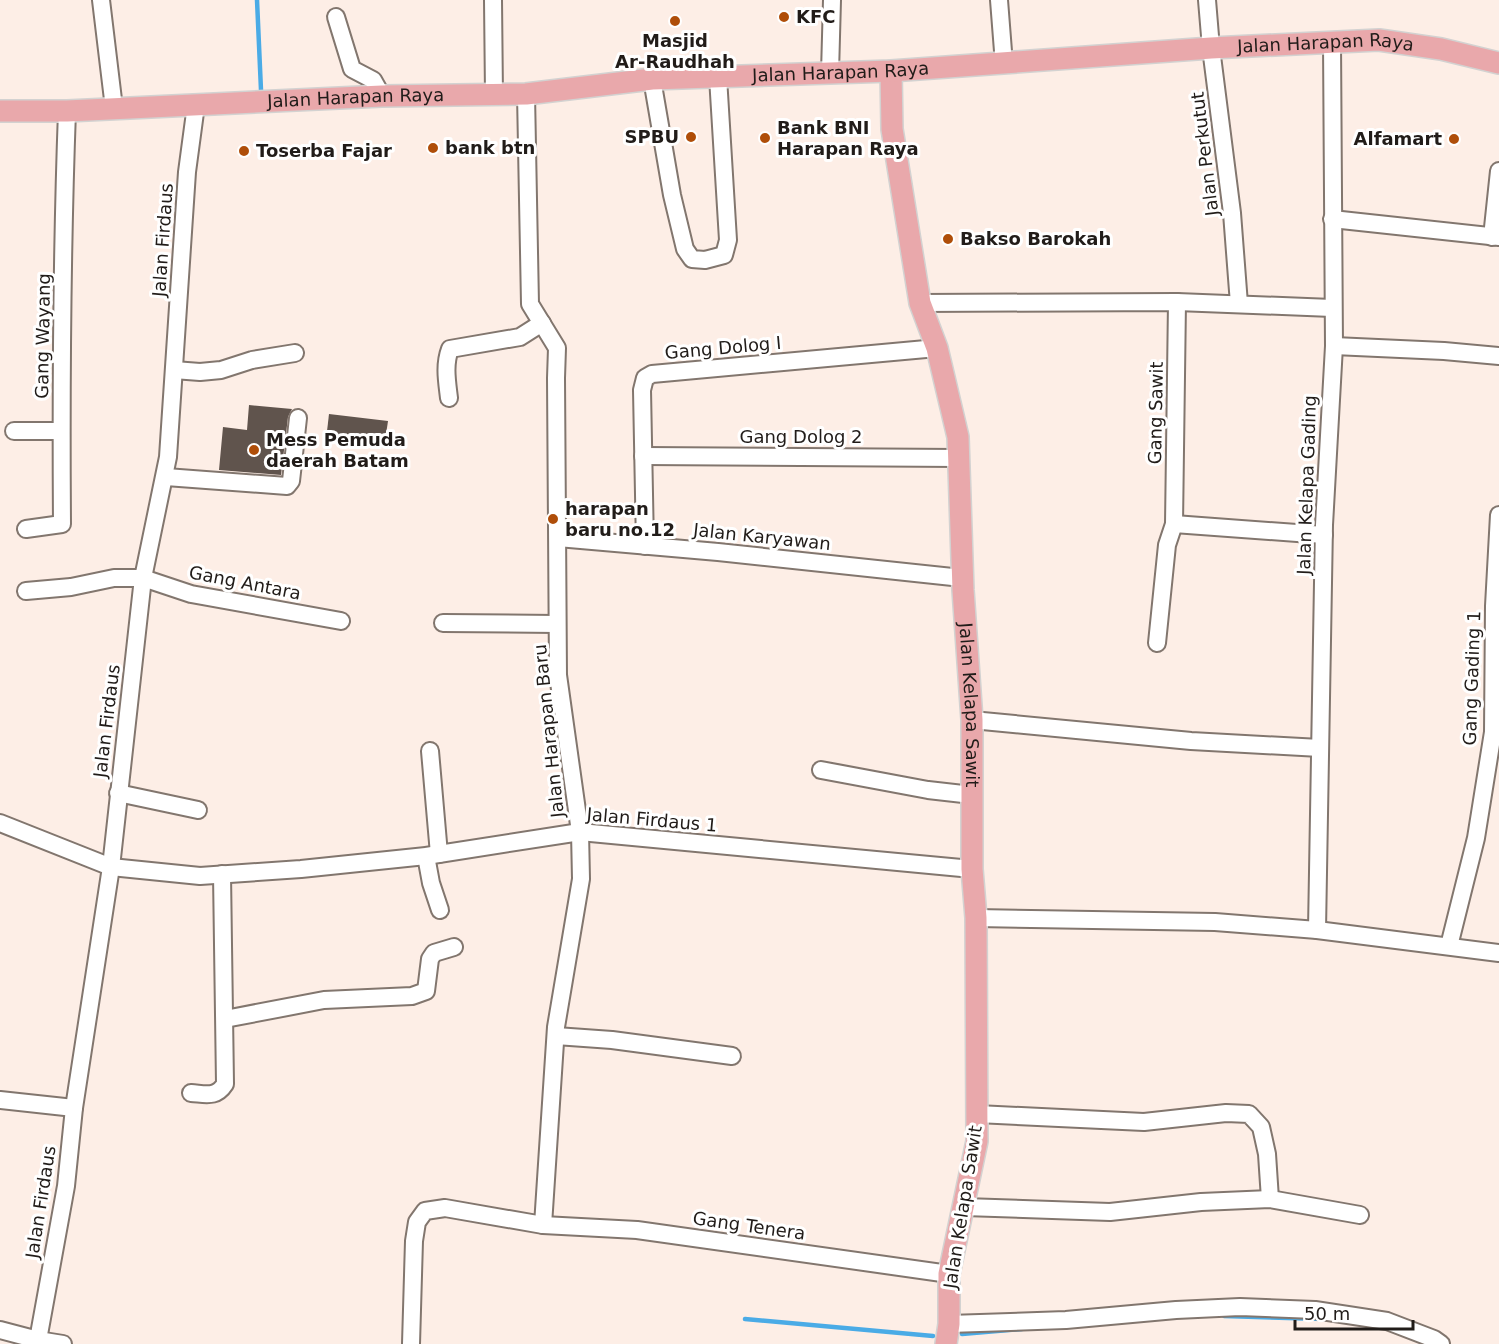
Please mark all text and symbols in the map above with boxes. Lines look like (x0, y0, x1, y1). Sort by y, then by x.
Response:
place label: KFC (796, 6, 835, 27)
marker: KFC (777, 10, 791, 24)
marker: Masjid Ar-Raudhah (668, 14, 682, 28)
street label: Jalan Harapan Raya (1236, 29, 1415, 57)
place label: Masjid Ar-Raudhah (615, 30, 735, 72)
street label: Jalan Harapan Raya (751, 57, 930, 86)
street label: Jalan Harapan Raya (266, 84, 444, 112)
street label: Jalan Perkutut (1186, 91, 1223, 218)
place label: Bank BNI Harapan Raya (777, 117, 919, 159)
place label: SPBU (625, 126, 679, 147)
place label: Alfamart (1354, 128, 1442, 149)
marker: SPBU (684, 130, 698, 144)
marker: Bank BNI Harapan Raya (758, 131, 772, 145)
marker: Alfamart (1447, 132, 1461, 146)
place label: bank btn (445, 137, 535, 158)
place label: Toserba Fajar (256, 140, 392, 161)
marker: bank btn (426, 141, 440, 155)
marker: Toserba Fajar (237, 144, 251, 158)
street label: Jalan Firdaus (148, 182, 177, 298)
place label: Bakso Barokah (960, 228, 1111, 249)
marker: Bakso Barokah (941, 232, 955, 246)
street label: Gang Wayang (31, 273, 54, 399)
street label: Gang Dolog I (664, 332, 782, 363)
street label: Gang Sawit (1144, 361, 1167, 465)
street label: Jalan Kelapa Gading (1293, 395, 1320, 576)
street label: Gang Dolog 2 (739, 426, 863, 447)
place label: Mess Pemuda daerah Batam (266, 429, 409, 471)
marker: Mess Pemuda daerah Batam (247, 443, 261, 457)
place label: harapan baru no.12 (565, 498, 675, 540)
marker: harapan baru no.12 (546, 512, 560, 526)
street label: Jalan Karyawan (691, 519, 832, 554)
street label: Gang Antara (187, 561, 303, 604)
street label: Gang Gading 1 (1459, 610, 1484, 746)
street label: Jalan Kelapa Sawit (955, 621, 983, 787)
street label: Jalan Harapan Baru (529, 643, 568, 820)
street label: Jalan Firdaus (89, 663, 124, 780)
street label: Jalan Firdaus 1 (585, 803, 718, 836)
street label: Jalan Kelapa Sawit (939, 1124, 986, 1291)
street label: Jalan Firdaus (21, 1144, 60, 1261)
street label: Gang Tenera (691, 1207, 807, 1244)
scale bar (1295, 1293, 1414, 1331)
text: 50 m (1304, 1303, 1350, 1324)

